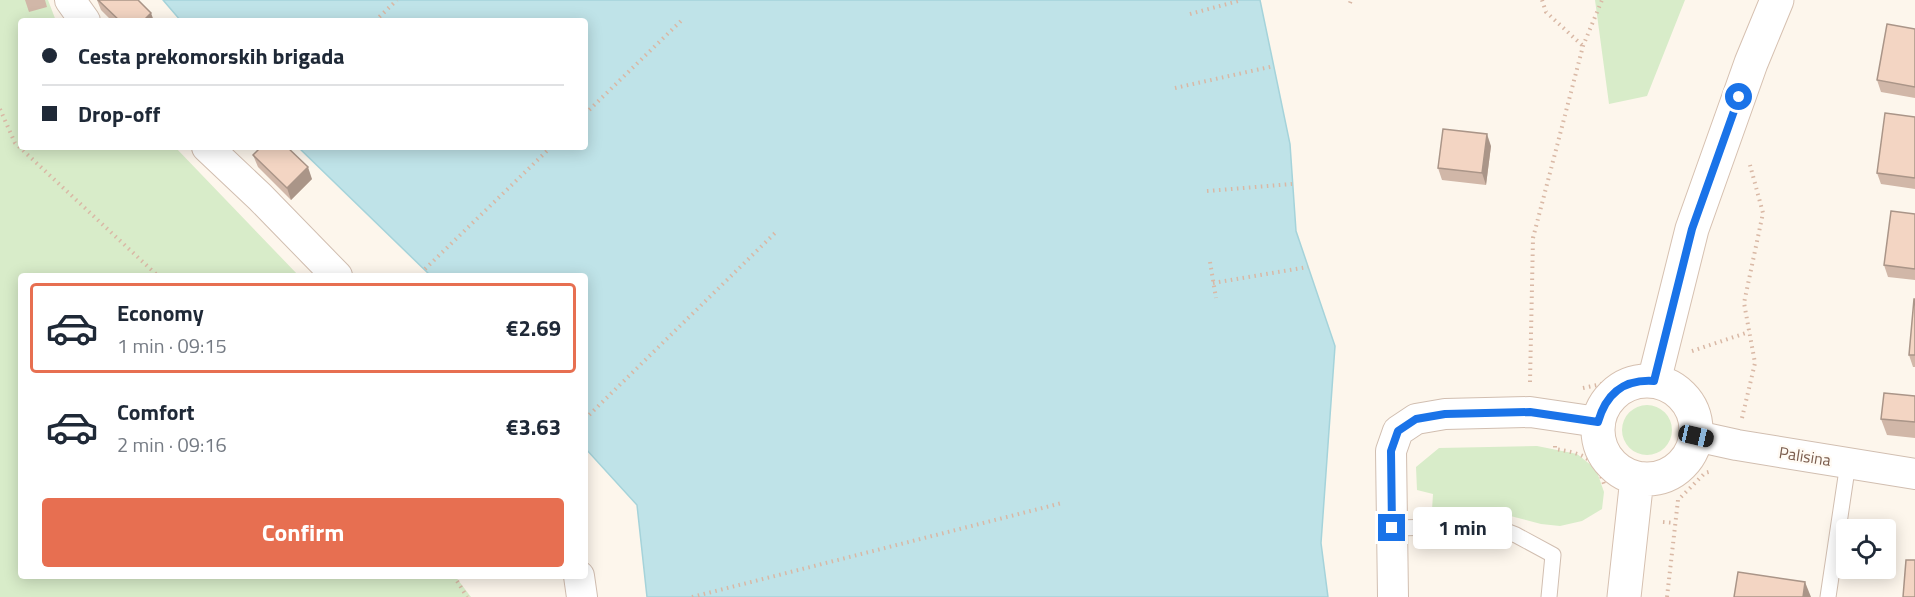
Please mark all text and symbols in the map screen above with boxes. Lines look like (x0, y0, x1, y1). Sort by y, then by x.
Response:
text: Cesta prekomorskih brigada (78, 39, 345, 73)
route start (1725, 83, 1752, 110)
text: Drop-off (78, 97, 160, 131)
text: Economy (117, 296, 204, 330)
icon: car (45, 301, 99, 355)
text: €2.69 (506, 311, 561, 345)
text: 1 min · 09:15 (117, 330, 227, 361)
text: Comfort (117, 395, 195, 429)
icon: car (45, 400, 99, 454)
text: €3.63 (506, 410, 561, 444)
car (1676, 423, 1716, 449)
text: 2 min · 09:16 (117, 429, 227, 460)
street label: Palisina (1777, 440, 1833, 472)
button: Confirm (42, 498, 564, 567)
callout: 1 min (1413, 507, 1512, 549)
text: 1 min (1438, 512, 1487, 543)
route end (1378, 514, 1405, 541)
map controls (1836, 519, 1896, 579)
button: locate (1836, 519, 1896, 579)

